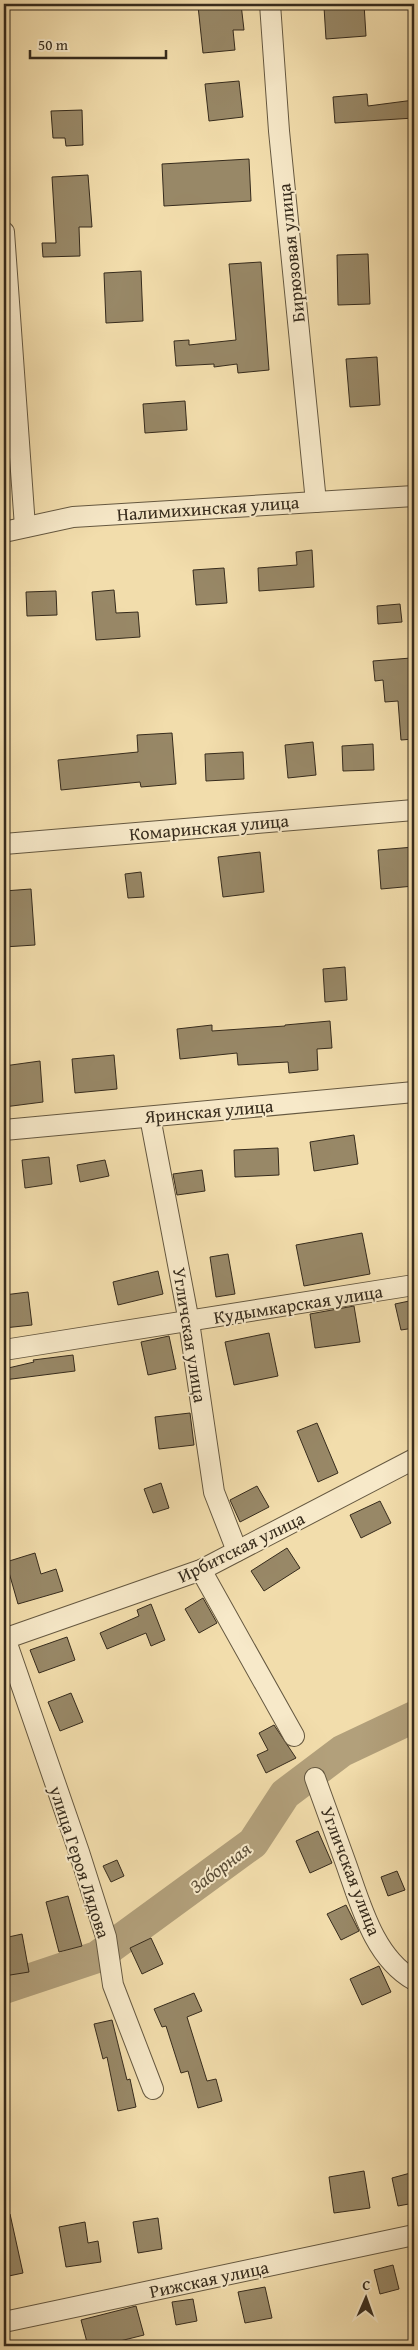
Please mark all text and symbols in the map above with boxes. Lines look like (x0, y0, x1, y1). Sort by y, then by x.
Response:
scale bar (30, 28, 166, 60)
text: 50 m (38, 34, 69, 55)
street label: Бирюзовая улица (270, 182, 312, 324)
street label: Налимихинская улица (116, 488, 300, 528)
street label: Комаринская улица (128, 807, 290, 847)
street label: Яринская улица (143, 1092, 275, 1130)
street label: Угличская улица (166, 1265, 214, 1405)
street label: Кудымкарская улица (212, 1277, 385, 1331)
street label: Ирбитская улица (173, 1504, 309, 1589)
street label: улица Героя Лядова (42, 1781, 117, 1942)
street label: Угличская улица (314, 1802, 388, 1940)
water label: Заборная (183, 1835, 257, 1899)
street label: Рижская улица (147, 2253, 272, 2305)
north arrow (340, 2272, 390, 2322)
text: С (362, 2275, 371, 2295)

